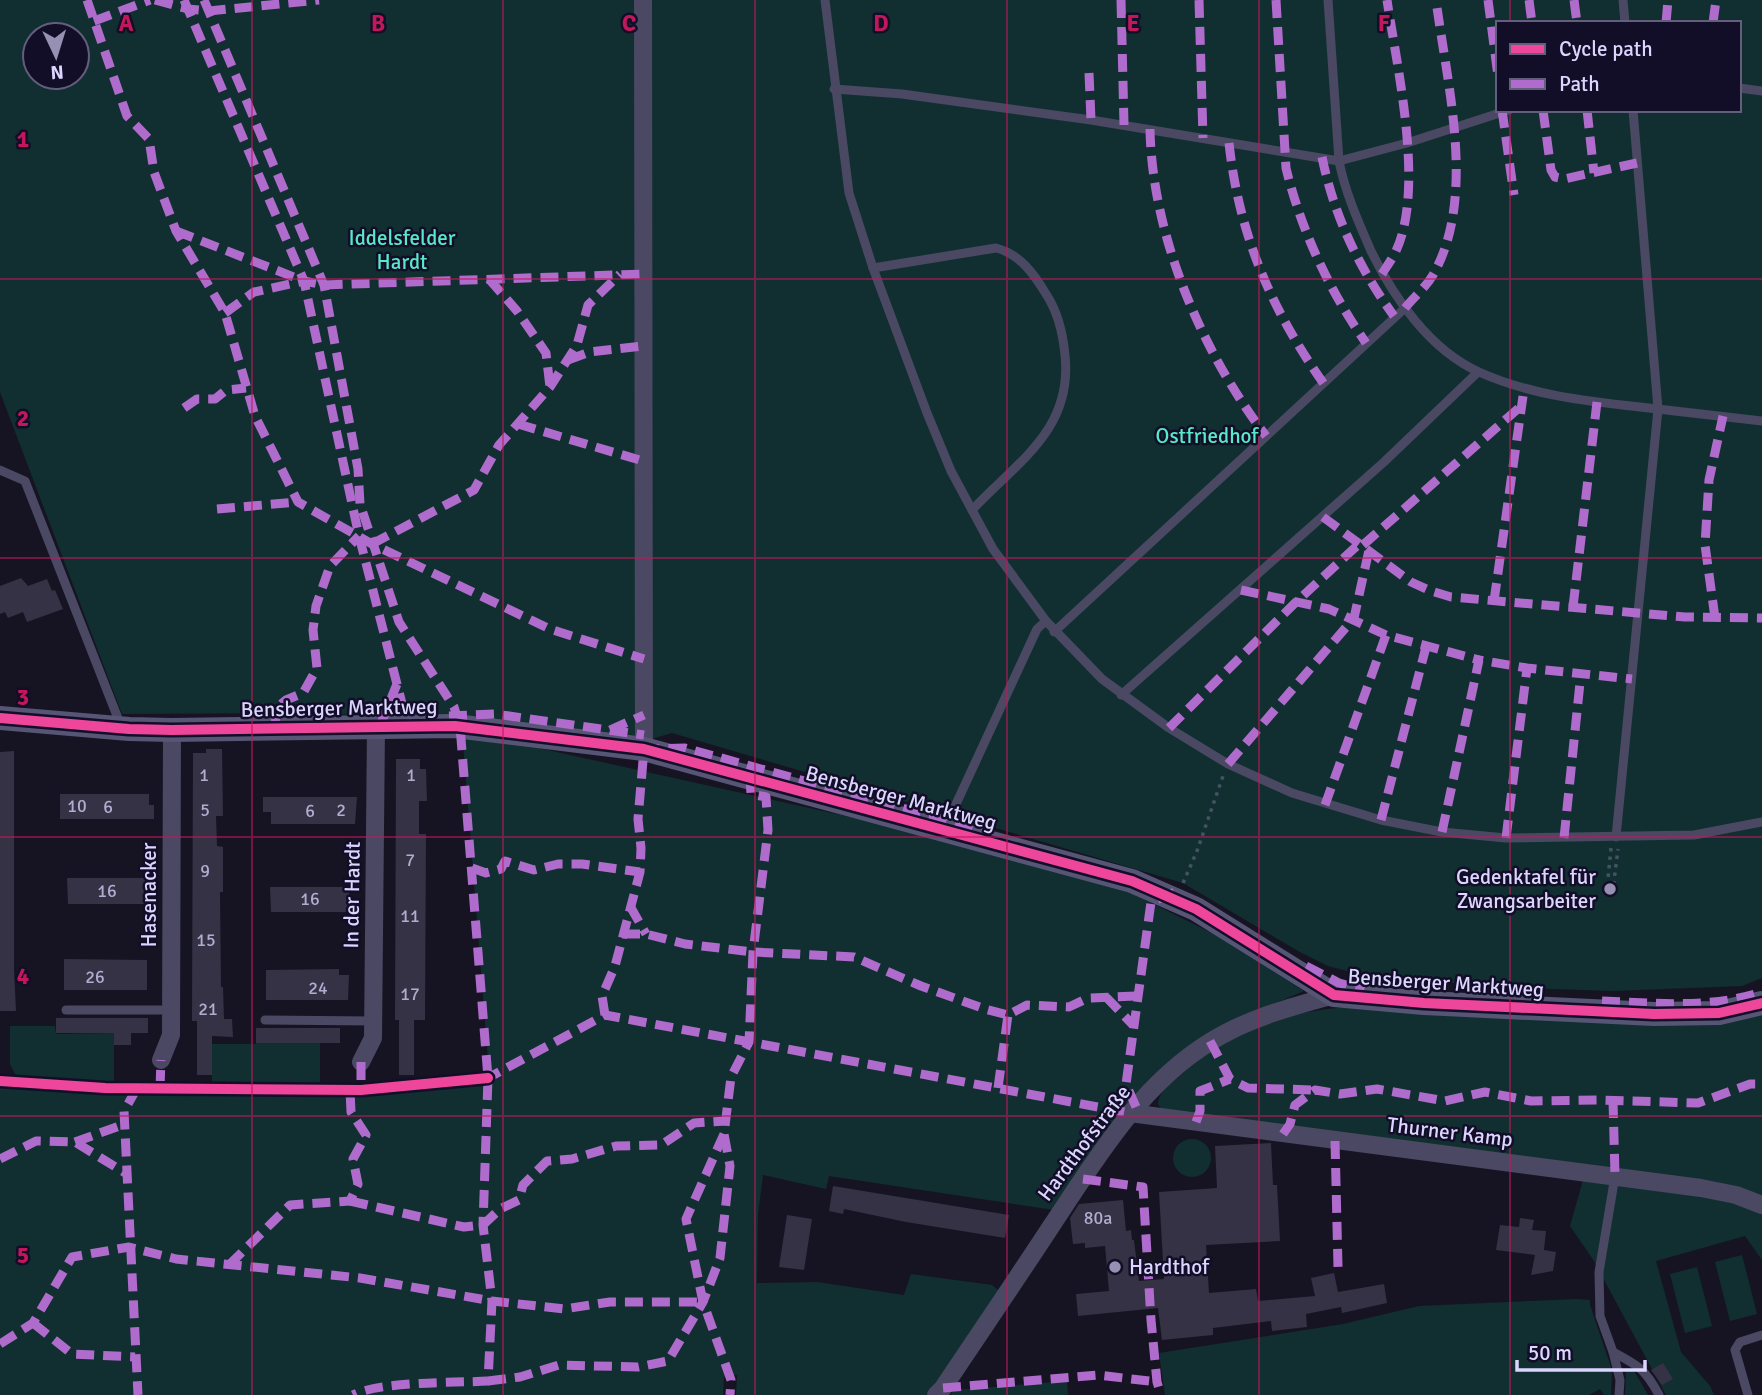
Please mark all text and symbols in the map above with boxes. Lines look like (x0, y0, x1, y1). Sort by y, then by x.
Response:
text: A (119, 9, 134, 38)
text: B (371, 9, 385, 38)
text: C (622, 9, 636, 38)
text: D (873, 9, 889, 38)
text: E (1126, 9, 1140, 38)
text: F (1378, 9, 1390, 38)
north arrow (21, 21, 91, 91)
legend (1496, 21, 1741, 112)
text: Cycle path (1559, 36, 1653, 62)
text: N (50, 60, 65, 84)
text: Path (1559, 71, 1600, 97)
text: 1 (17, 125, 29, 154)
park label: Iddelsfelder Hardt (348, 225, 456, 275)
text: 2 (17, 404, 29, 433)
park label: Ostfriedhof (1156, 423, 1259, 449)
text: 3 (17, 683, 29, 712)
street label: Bensberger Marktweg (240, 693, 438, 723)
street label: Bensberger Marktweg (803, 760, 999, 836)
house number: 1 (199, 764, 209, 786)
house number: 1 (406, 764, 416, 786)
house number: 10 (67, 795, 87, 817)
house number: 6 (103, 796, 113, 818)
house number: 5 (200, 799, 210, 821)
house number: 2 (336, 799, 346, 821)
house number: 6 (305, 800, 315, 822)
street label: In der Hardt (338, 841, 366, 949)
street label: Hasenacker (136, 842, 162, 947)
house number: 7 (405, 849, 415, 871)
house number: 9 (200, 860, 210, 882)
place label: Gedenktafel für Zwangsarbeiter (1456, 864, 1596, 914)
house number: 16 (97, 880, 117, 902)
marker: Gedenktafel für Zwangsarbeiter (1602, 881, 1618, 897)
house number: 16 (300, 888, 320, 910)
house number: 11 (400, 905, 420, 927)
house number: 15 (196, 929, 216, 951)
text: 4 (17, 962, 29, 991)
street label: Bensberger Marktweg (1347, 963, 1545, 1003)
house number: 26 (85, 966, 105, 988)
house number: 24 (308, 977, 328, 999)
house number: 17 (400, 983, 420, 1005)
house number: 21 (198, 998, 218, 1020)
street label: Hardthofstraße (1032, 1080, 1136, 1206)
street label: Thurner Kamp (1386, 1111, 1514, 1153)
house number: 80a (1084, 1207, 1112, 1229)
text: 5 (17, 1241, 29, 1270)
place label: Hardthof (1129, 1254, 1210, 1280)
marker: Hardthof (1107, 1259, 1123, 1275)
scale bar (1517, 1328, 1645, 1372)
text: 50 m (1528, 1340, 1572, 1366)

